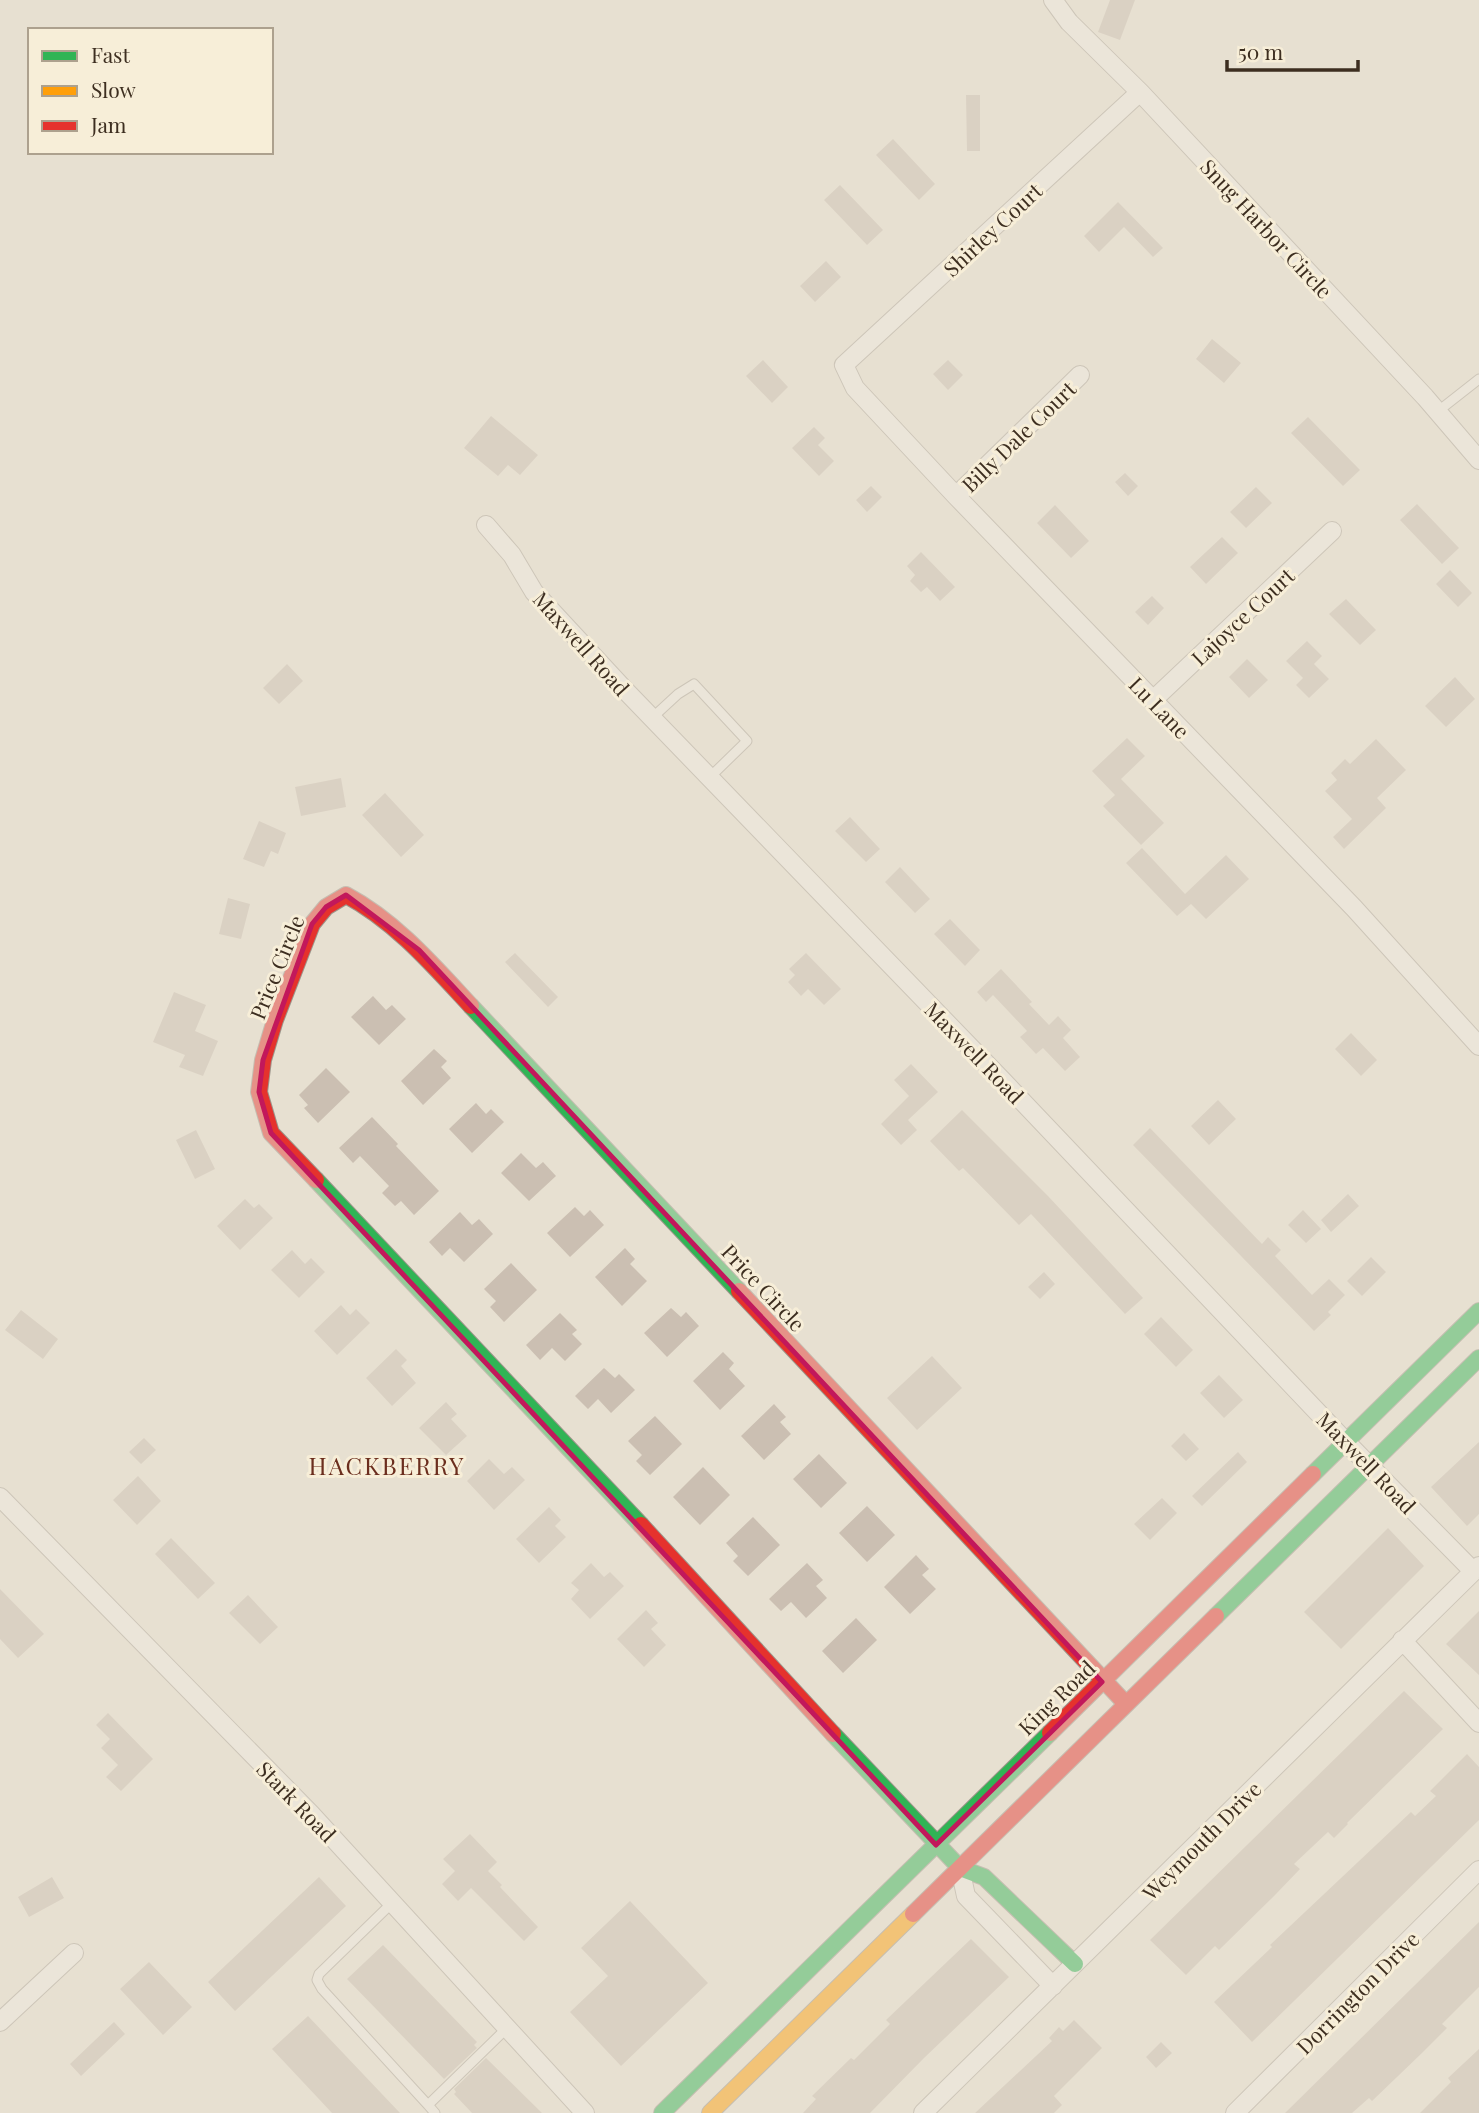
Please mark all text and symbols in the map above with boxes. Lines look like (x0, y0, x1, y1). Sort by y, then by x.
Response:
legend (28, 28, 273, 154)
scale bar (1227, 28, 1358, 72)
text: 50 m (1238, 37, 1284, 65)
text: Fast (91, 40, 130, 68)
text: Slow (91, 75, 136, 103)
text: Jam (90, 110, 127, 138)
street label: Snug Harbor Circle (1195, 152, 1339, 304)
street label: Shirley Court (937, 176, 1048, 282)
street label: Billy Dale Court (955, 374, 1082, 498)
street label: Lajoyce Court (1185, 561, 1300, 671)
street label: Maxwell Road (528, 585, 636, 701)
street label: Lu Lane (1124, 670, 1196, 744)
street label: Price Circle (242, 911, 310, 1023)
street label: Maxwell Road (919, 995, 1031, 1109)
street label: Price Circle (716, 1237, 812, 1337)
street label: Maxwell Road (1311, 1405, 1423, 1519)
district label: HACKBERRY (309, 1449, 465, 1481)
street label: King Road (1012, 1653, 1100, 1741)
street label: Stark Road (251, 1754, 343, 1848)
street label: Weymouth Drive (1135, 1774, 1267, 1906)
street label: Dorrington Drive (1289, 1924, 1425, 2060)

